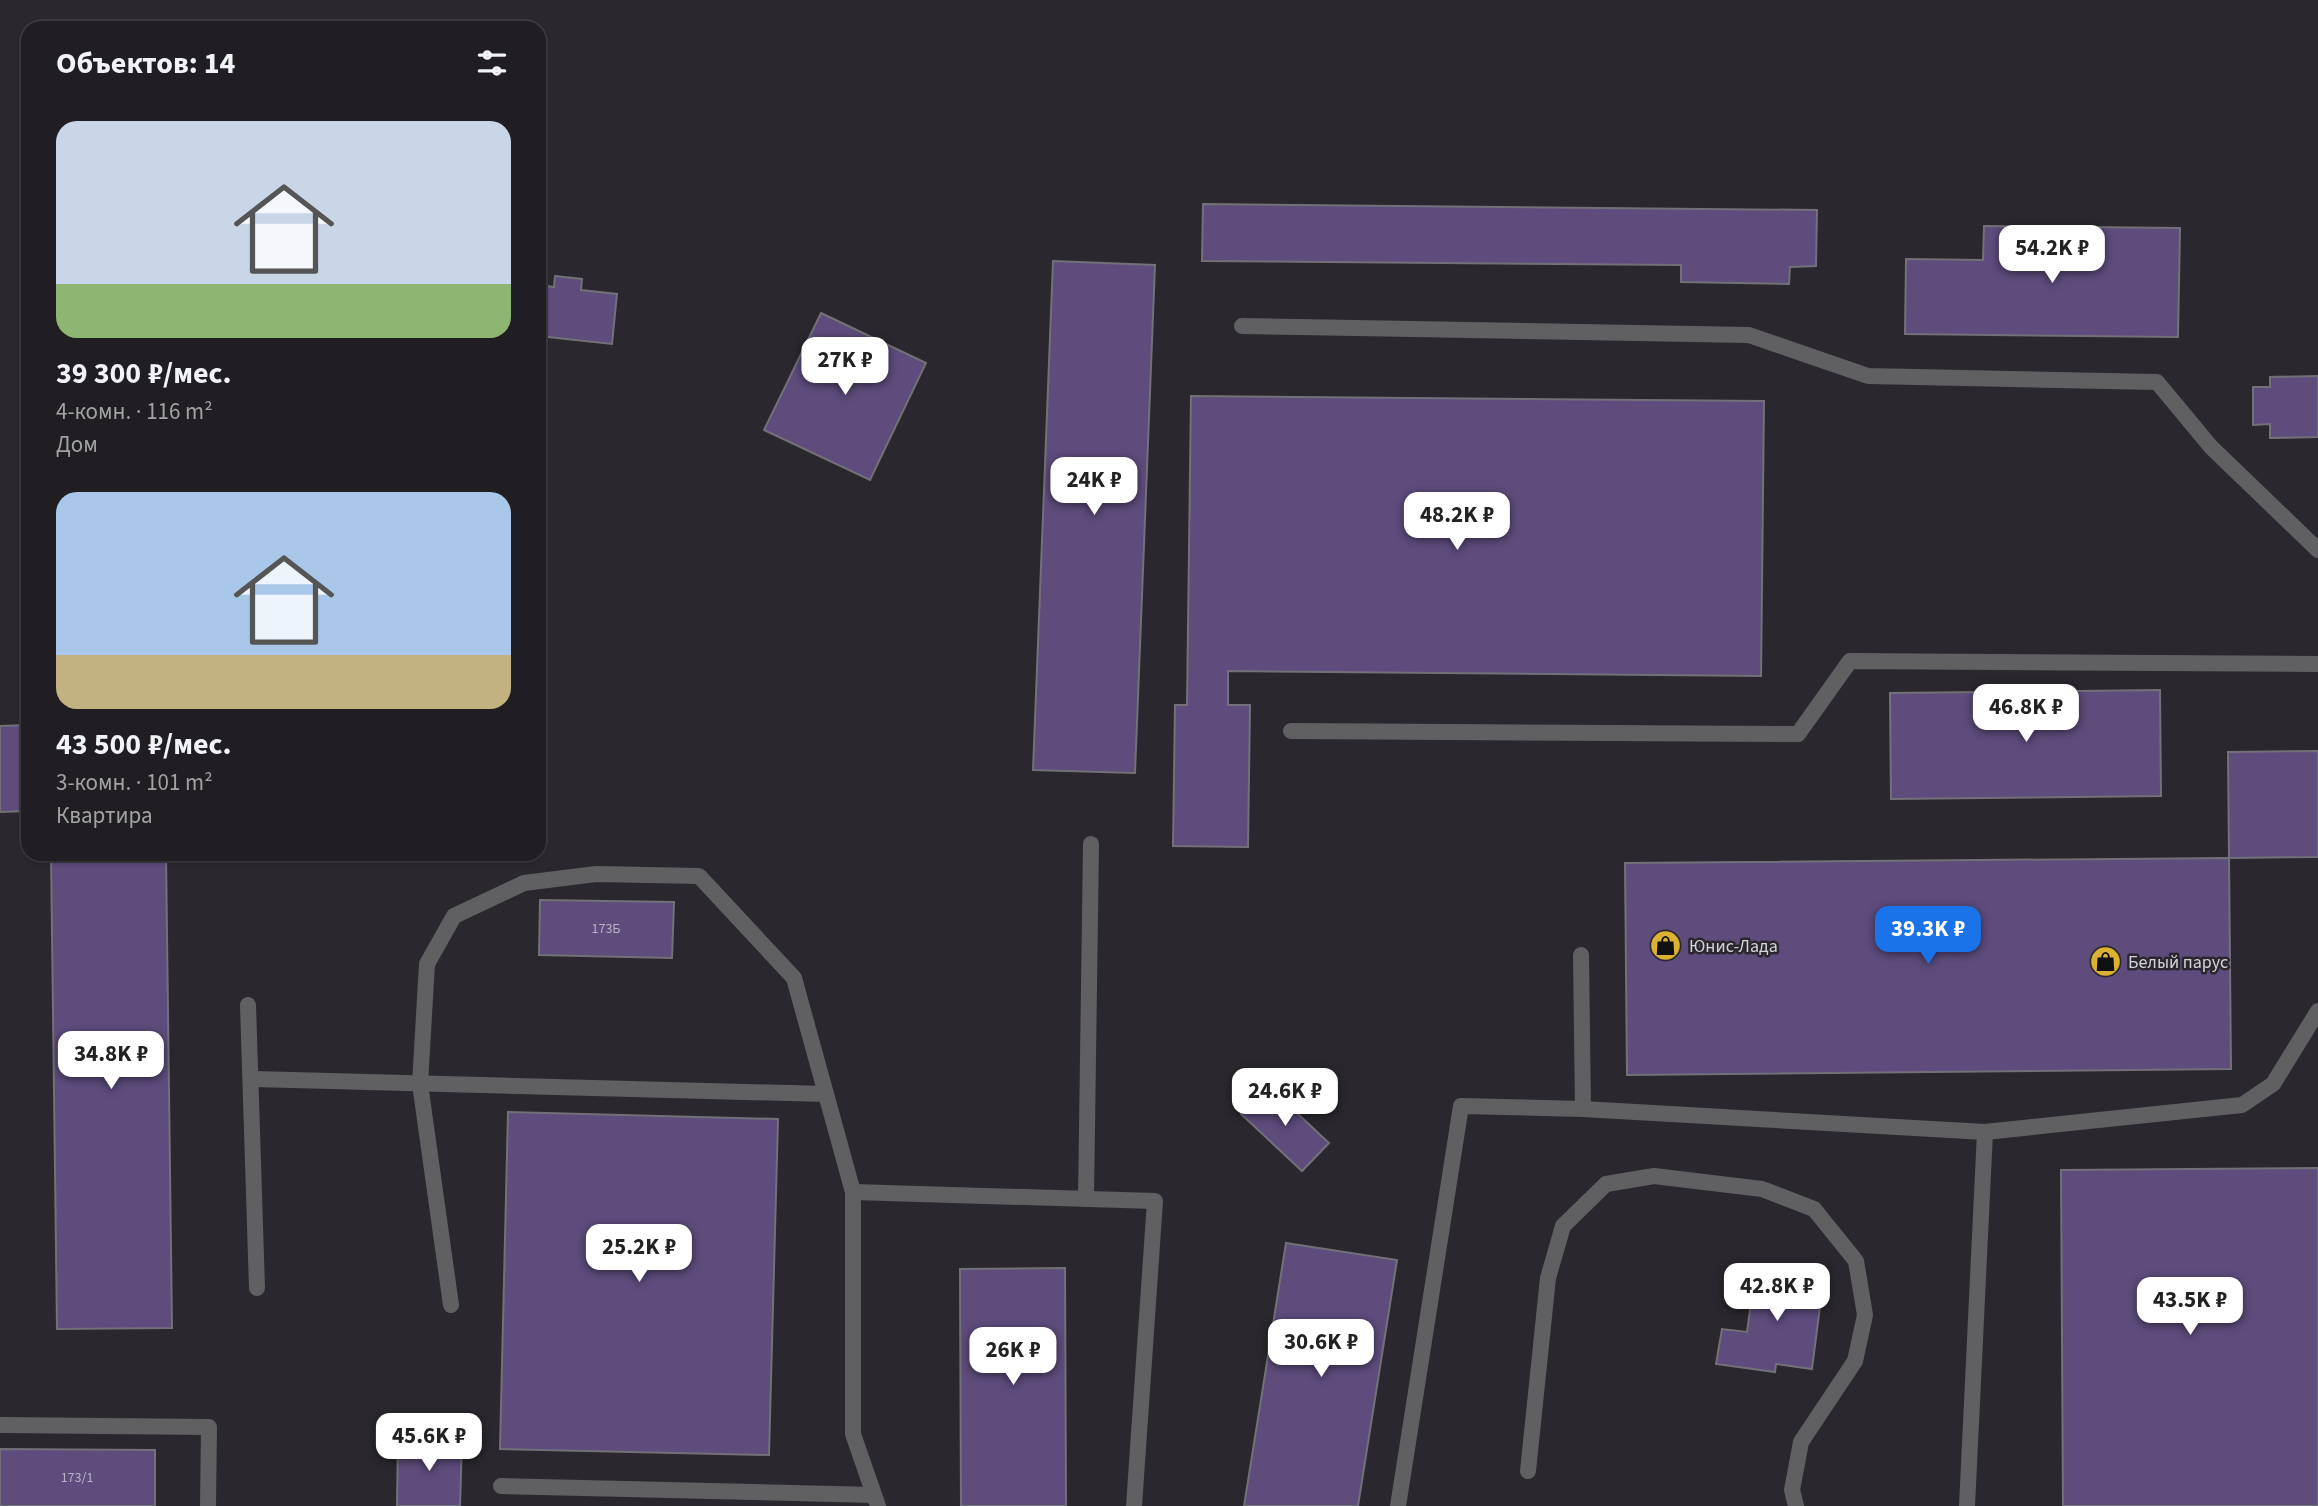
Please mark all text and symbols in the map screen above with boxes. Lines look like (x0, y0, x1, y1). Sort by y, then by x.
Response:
text: Объектов: 14 (56, 42, 235, 85)
icon: filters (473, 44, 511, 82)
icon: home (221, 166, 347, 292)
pin: 54.2K ₽ (1987, 226, 2117, 285)
text: 54.2K ₽ (2015, 231, 2089, 264)
pin: 27K ₽ (796, 338, 894, 397)
text: 27K ₽ (817, 343, 873, 376)
text: 39 300 ₽/мес. (56, 352, 232, 395)
text: 4-комн. · 116 m² (56, 395, 213, 428)
text: Дом (56, 428, 98, 461)
pin: 24K ₽ (1045, 458, 1143, 517)
text: 24K ₽ (1066, 463, 1122, 496)
pin: 48.2K ₽ (1392, 492, 1522, 552)
text: 48.2K ₽ (1420, 498, 1494, 531)
icon: home (221, 537, 347, 663)
pin: 46.8K ₽ (1961, 684, 2091, 744)
text: 46.8K ₽ (1989, 690, 2063, 723)
text: 43 500 ₽/мес. (56, 723, 232, 766)
text: 3-комн. · 101 m² (56, 766, 213, 799)
text: Квартира (56, 799, 153, 832)
pin: 39.3K ₽ (1863, 906, 1993, 966)
text: 39.3K ₽ (1891, 912, 1965, 945)
house number: 173Б (592, 919, 621, 939)
shop icon: Юнис-Лада (1649, 929, 1683, 963)
place label: Юнис-Лада (1689, 934, 1778, 959)
shop icon: Белый парус (2088, 945, 2122, 979)
place label: Белый парус (2128, 950, 2228, 975)
pin: 34.8K ₽ (46, 1032, 176, 1091)
text: 34.8K ₽ (74, 1037, 148, 1070)
pin: 24.6K ₽ (1220, 1068, 1350, 1128)
text: 24.6K ₽ (1248, 1074, 1322, 1107)
pin: 25.2K ₽ (574, 1224, 704, 1284)
text: 25.2K ₽ (602, 1230, 676, 1263)
pin: 42.8K ₽ (1712, 1264, 1842, 1323)
text: 42.8K ₽ (1740, 1269, 1814, 1302)
pin: 43.5K ₽ (2125, 1278, 2255, 1337)
text: 43.5K ₽ (2153, 1283, 2227, 1316)
pin: 30.6K ₽ (1256, 1320, 1386, 1379)
text: 30.6K ₽ (1284, 1325, 1358, 1358)
pin: 26K ₽ (964, 1328, 1062, 1387)
text: 26K ₽ (985, 1333, 1041, 1366)
pin: 45.6K ₽ (364, 1414, 494, 1473)
text: 45.6K ₽ (392, 1419, 466, 1452)
house number: 173/1 (61, 1468, 93, 1488)

